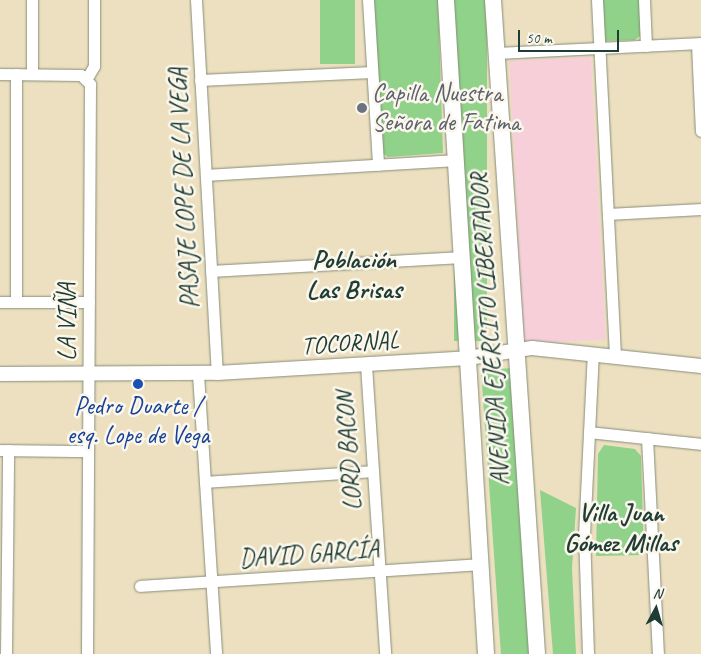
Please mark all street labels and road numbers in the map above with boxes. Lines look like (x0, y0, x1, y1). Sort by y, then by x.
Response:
street label: PASAJE LOPE DE LA VEGA (163, 66, 205, 310)
street label: AVENIDA EJÉRCITO LIBERTADOR (464, 172, 516, 486)
street label: LA VIÑA (52, 283, 82, 361)
street label: TOCORNAL (300, 325, 400, 361)
street label: LORD BACON (330, 391, 368, 511)
street label: DAVID GARCÍA (238, 534, 380, 574)

